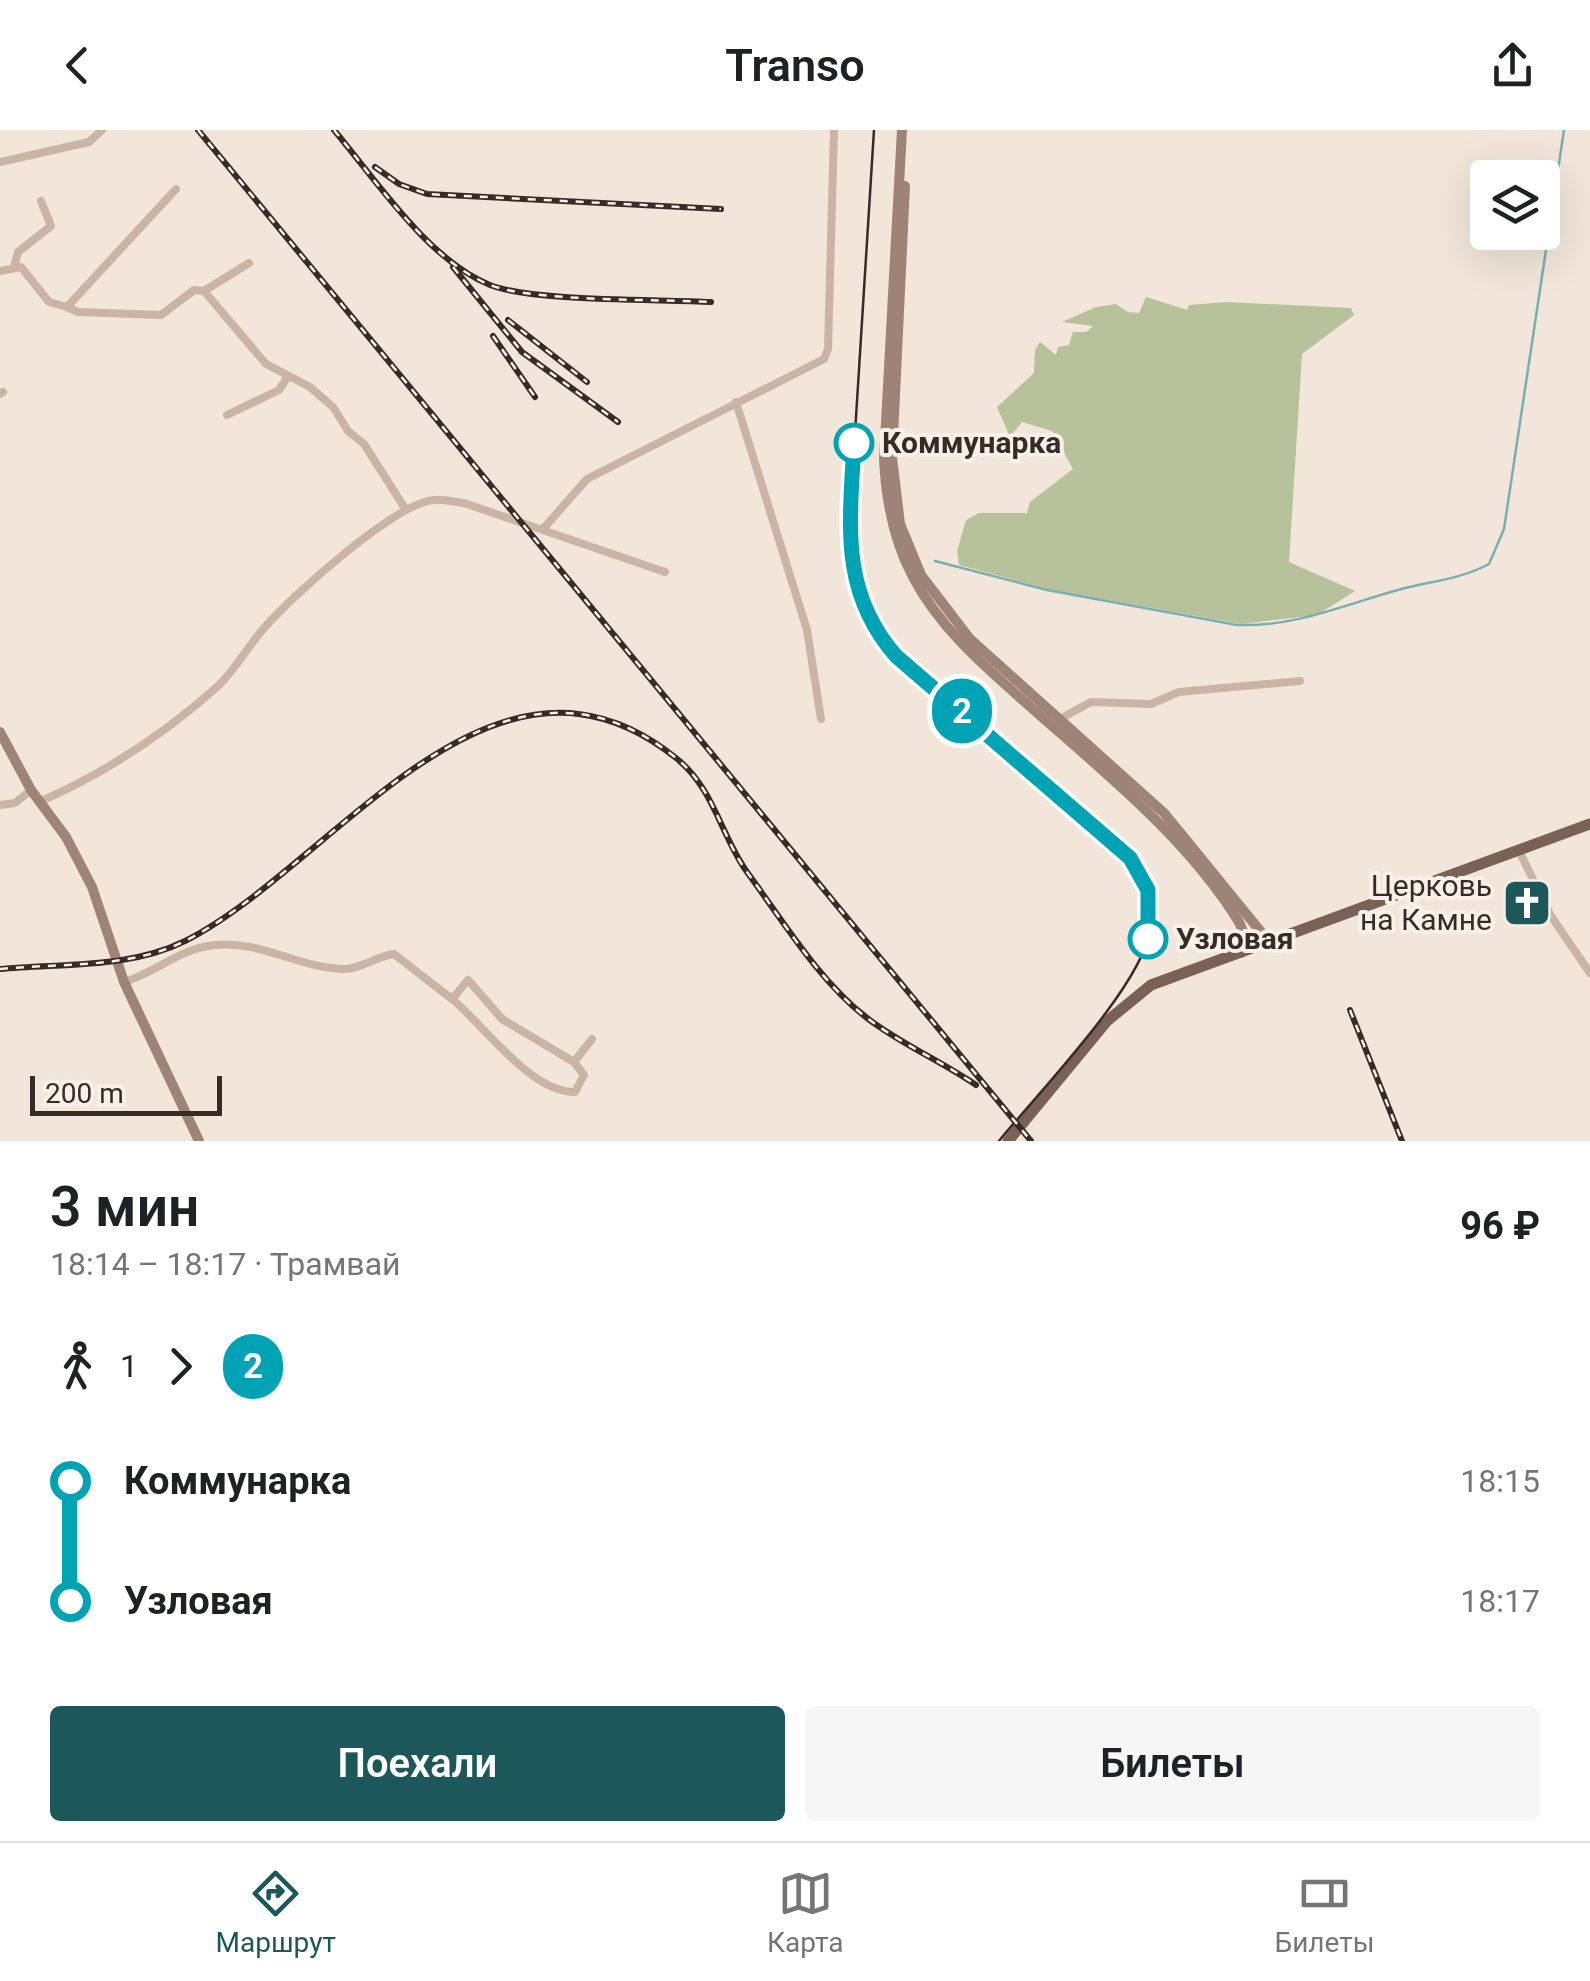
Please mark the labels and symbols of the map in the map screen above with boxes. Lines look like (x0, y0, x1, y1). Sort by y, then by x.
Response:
marker: Коммунарка (835, 424, 873, 462)
place label: Коммунарка (882, 425, 1061, 460)
line badge: 2 (930, 678, 994, 744)
place label: Церковь на Камне (1360, 868, 1492, 937)
church icon: Церковь на Камне (1501, 877, 1553, 929)
marker: Узловая (1129, 920, 1167, 958)
place label: Узловая (1176, 921, 1294, 956)
scale bar (30, 1071, 222, 1116)

